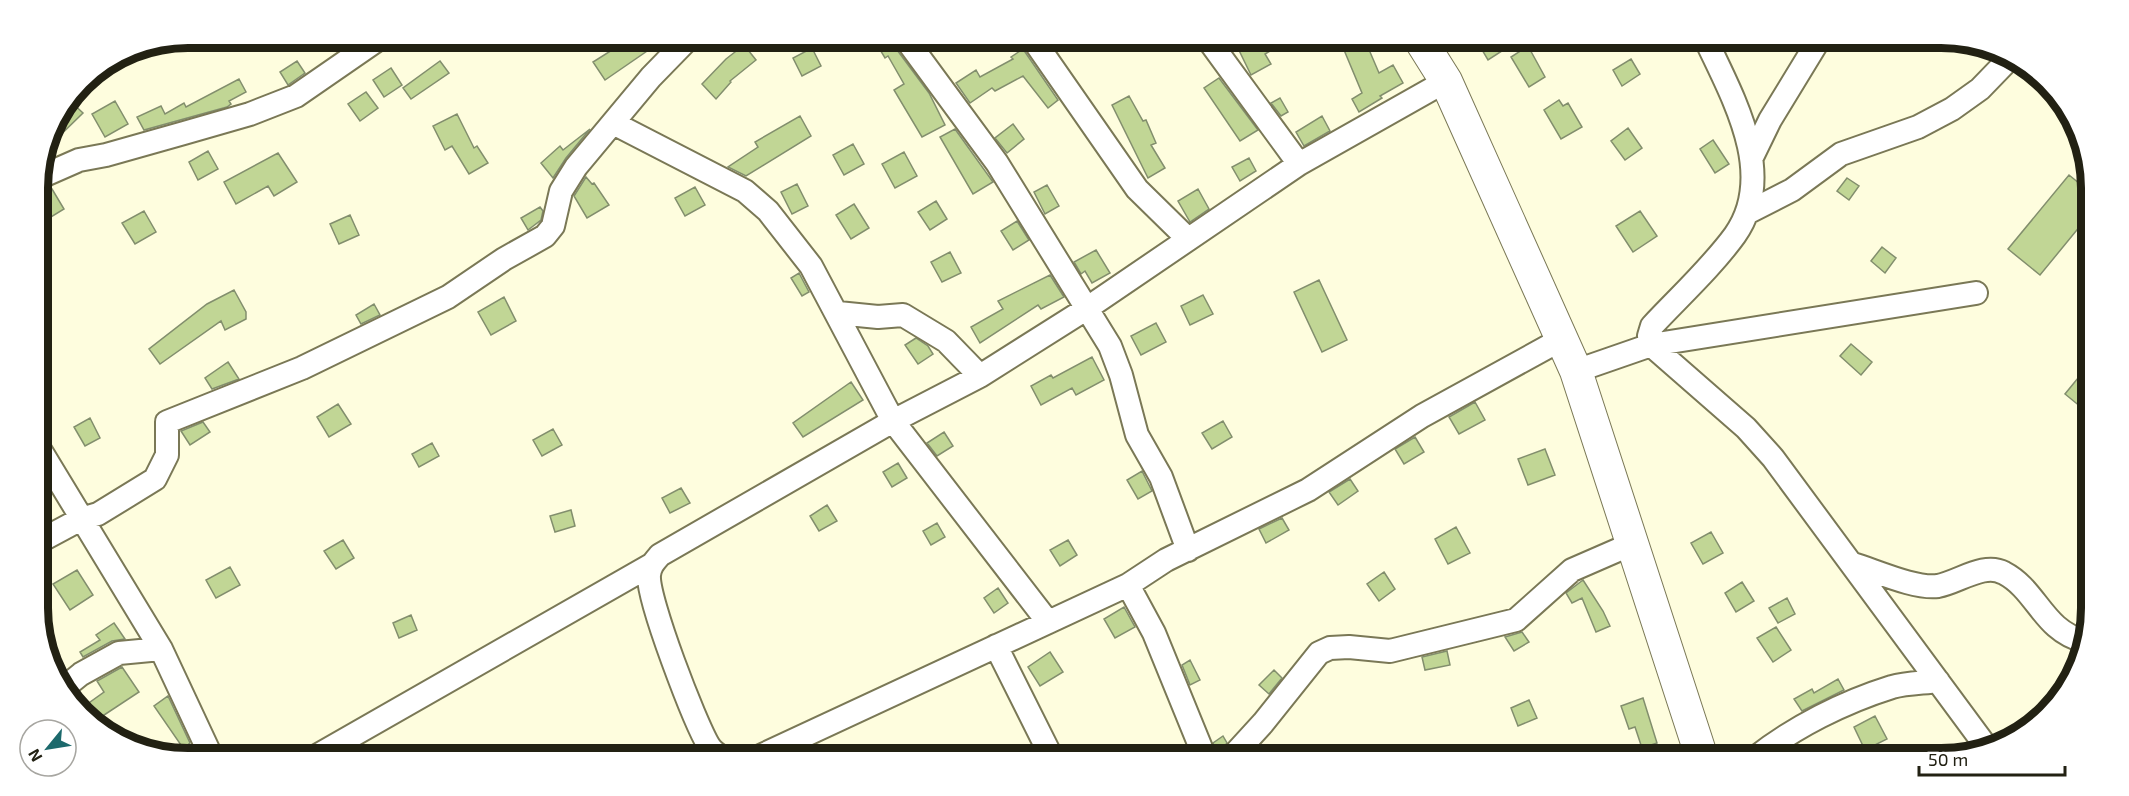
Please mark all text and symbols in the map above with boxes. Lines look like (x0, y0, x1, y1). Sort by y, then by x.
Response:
north arrow (18, 718, 78, 778)
scale bar (1919, 739, 2064, 777)
text: N (23, 746, 46, 766)
text: 50 m (1928, 748, 1968, 770)

